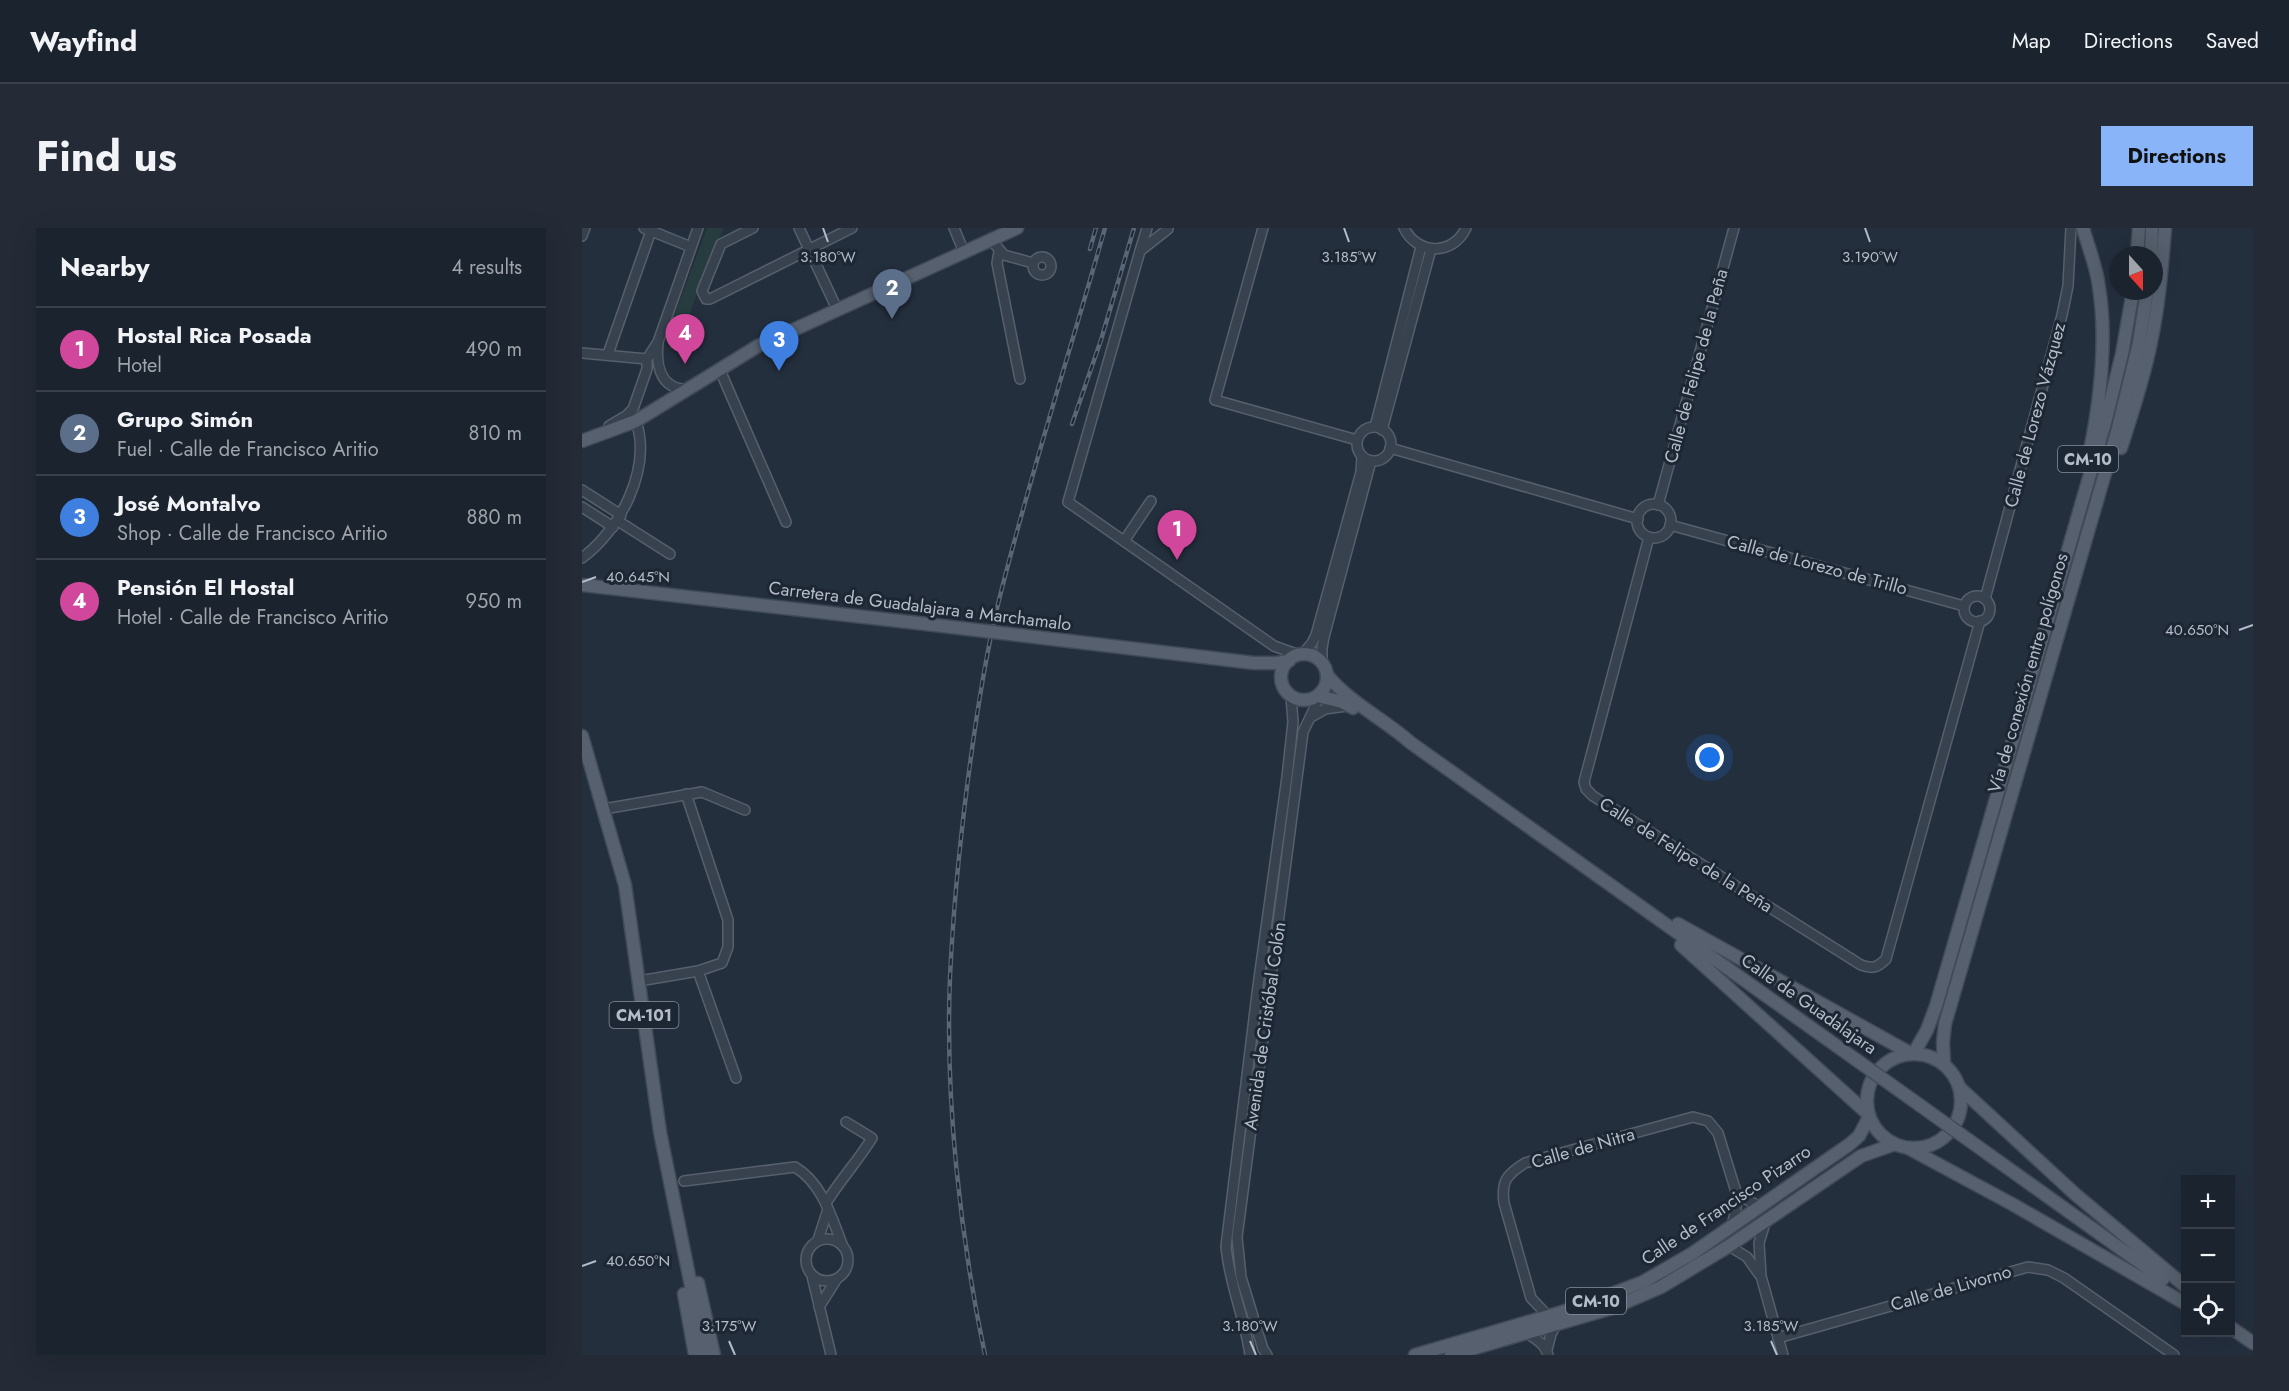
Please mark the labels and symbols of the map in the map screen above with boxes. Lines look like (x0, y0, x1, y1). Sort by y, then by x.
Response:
text: 3.180°W (800, 246, 856, 268)
text: 3.185°W (1322, 246, 1377, 268)
text: 3.190°W (1842, 246, 1898, 268)
north arrow (2109, 246, 2163, 300)
street label: Calle de Felipe de la Peña (1658, 266, 1734, 466)
pin: 2 (872, 270, 912, 319)
pin: 4 (666, 314, 704, 364)
street label: Calle de Lorezo Vázquez (1998, 319, 2072, 510)
pin: 3 (760, 322, 798, 371)
road number: CM-10 (2058, 446, 2118, 472)
pin: 1 (1158, 510, 1196, 560)
street label: Calle de Lorezo de Trillo (1724, 528, 1910, 602)
street label: Vía de conexión entre polígonos (1981, 550, 2075, 796)
text: 40.645°N (606, 566, 670, 588)
street label: Carretera de Guadalajara a Marchamalo (767, 575, 1073, 637)
text: 40.650°N (2165, 619, 2229, 641)
your location (1695, 743, 1724, 772)
street label: Calle de Felipe de la Peña (1594, 791, 1778, 919)
street label: Avenida de Cristóbal Colón (1238, 920, 1292, 1132)
street label: Calle de Guadalajara (1736, 947, 1882, 1061)
road number: CM-101 (610, 1002, 679, 1028)
street label: Calle de Nitra (1528, 1121, 1638, 1175)
street label: Calle de Francisco Pizarro (1636, 1138, 1816, 1272)
text: 40.650°N (606, 1250, 670, 1272)
street label: Calle de Livorno (1888, 1258, 2015, 1318)
road number: CM-10 (1566, 1288, 1626, 1314)
text: 3.175°W (702, 1315, 756, 1337)
text: 3.180°W (1222, 1315, 1278, 1337)
text: 3.185°W (1744, 1315, 1799, 1337)

